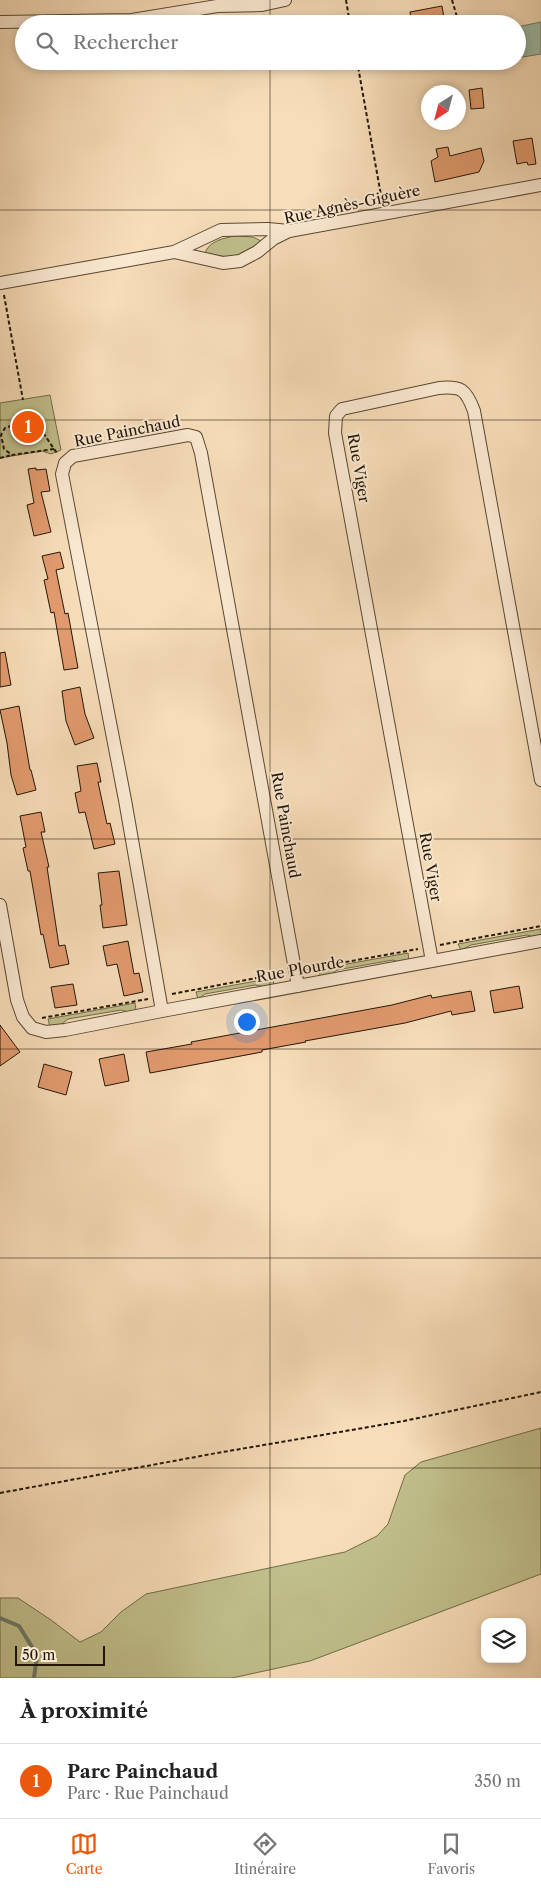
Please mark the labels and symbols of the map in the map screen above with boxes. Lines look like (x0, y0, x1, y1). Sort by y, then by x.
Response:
north arrow (421, 85, 466, 130)
street label: Rue Agnès-Giguère (282, 180, 422, 228)
pin: 1 (12, 408, 44, 446)
street label: Rue Painchaud (72, 411, 182, 451)
street label: Rue Viger (344, 432, 375, 505)
street label: Rue Painchaud (267, 770, 305, 880)
street label: Rue Viger (416, 831, 447, 904)
street label: Rue Plourde (254, 952, 346, 986)
your location (234, 1009, 260, 1035)
scale bar (15, 1643, 105, 1666)

